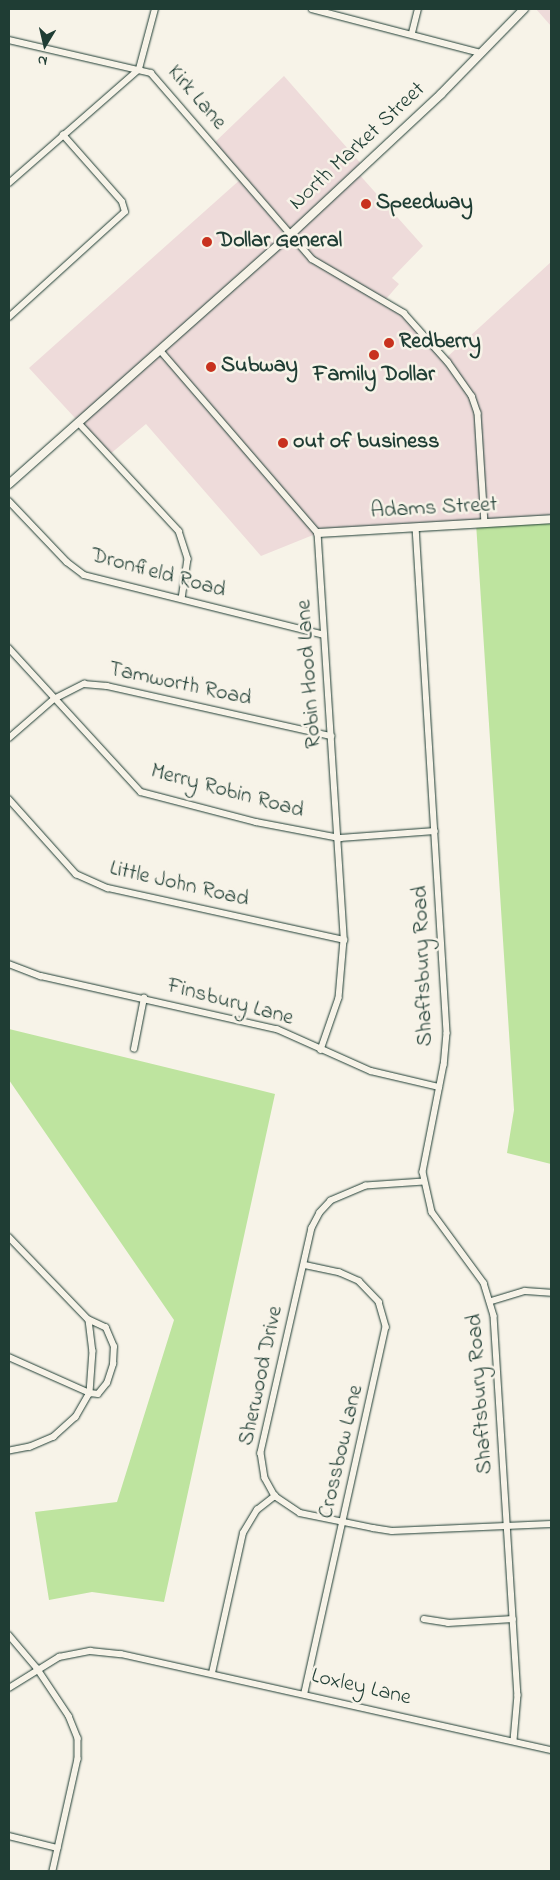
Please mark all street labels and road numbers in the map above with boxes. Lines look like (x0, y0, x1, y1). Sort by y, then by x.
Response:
street label: Kirk Lane (161, 60, 231, 136)
street label: North Market Street (285, 77, 431, 217)
street label: Adams Street (370, 492, 498, 526)
street label: Dronfield Road (88, 543, 228, 605)
street label: Robin Hood Lane (292, 599, 328, 749)
street label: Tamworth Road (106, 657, 254, 713)
street label: Merry Robin Road (148, 759, 306, 825)
street label: Little John Road (107, 856, 251, 914)
street label: Shaftsbury Road (408, 885, 440, 1047)
street label: Finsbury Lane (164, 973, 296, 1033)
street label: Sherwood Drive (234, 1304, 290, 1448)
street label: Shaftsbury Road (462, 1313, 500, 1475)
street label: Crossbow Lane (314, 1383, 370, 1521)
street label: Loxley Lane (309, 1664, 413, 1712)

